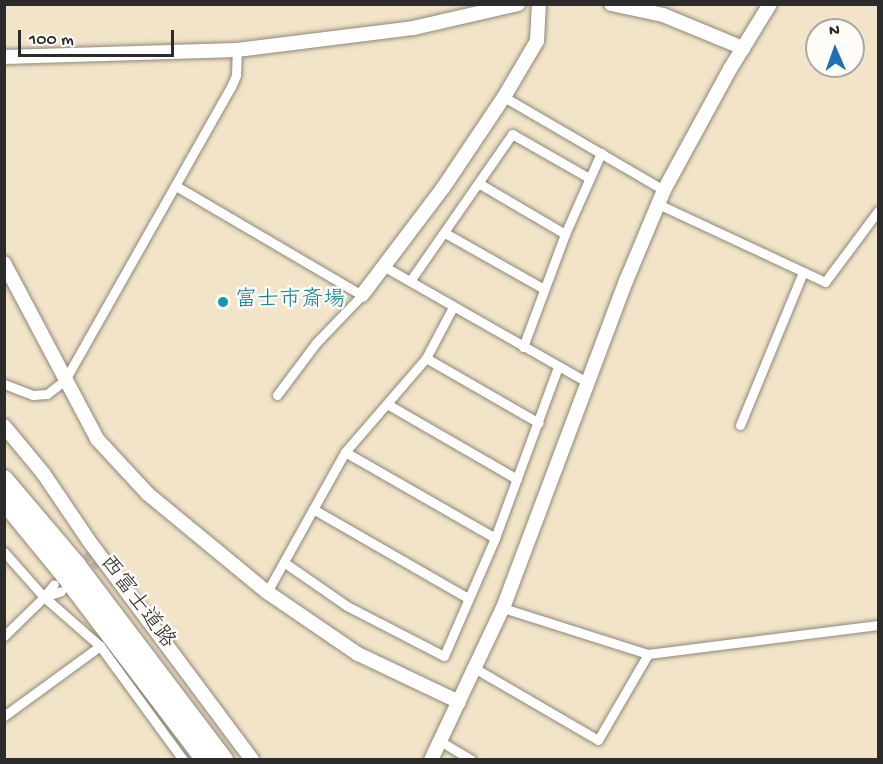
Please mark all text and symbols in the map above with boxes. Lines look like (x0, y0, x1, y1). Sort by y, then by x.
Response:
scale bar (21, 18, 177, 56)
north arrow (805, 18, 865, 78)
text: N (829, 22, 840, 41)
text: 100 m (29, 30, 74, 51)
place label: 富士市斎場 (235, 289, 345, 315)
marker: 富士市斎場 (216, 295, 230, 309)
street label: 西富士道路 (92, 551, 180, 655)

